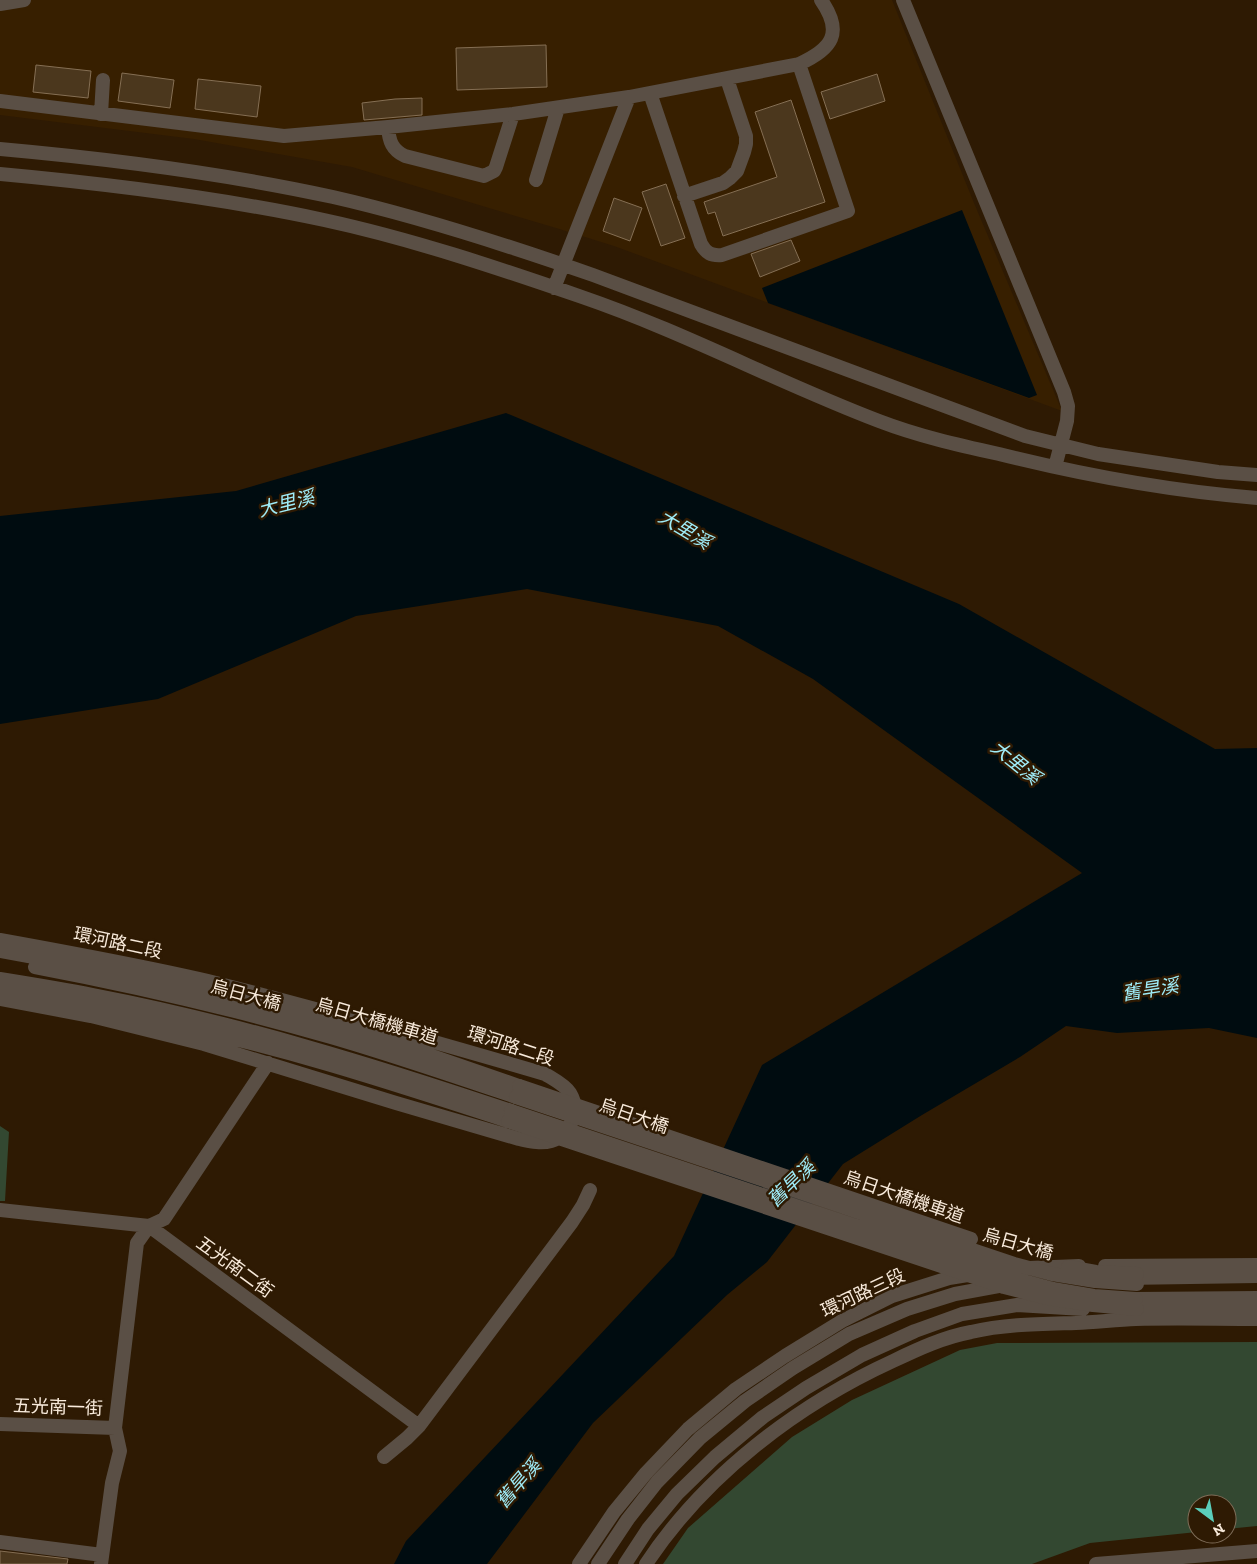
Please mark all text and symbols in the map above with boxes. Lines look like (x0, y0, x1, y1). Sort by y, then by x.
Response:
water label: 大里溪 (256, 485, 319, 522)
water label: 大里溪 (654, 505, 718, 556)
water label: 大里溪 (986, 736, 1047, 791)
street label: 環河路二段 (72, 923, 164, 963)
water label: 舊旱溪 (1120, 973, 1183, 1005)
street label: 烏日大橋 (208, 975, 284, 1015)
street label: 烏日大橋機車道 (313, 993, 441, 1049)
street label: 環河路二段 (465, 1022, 557, 1070)
street label: 烏日大橋 (596, 1094, 672, 1138)
water label: 舊旱溪 (763, 1153, 822, 1211)
street label: 烏日大橋機車道 (841, 1166, 967, 1228)
street label: 烏日大橋 (980, 1224, 1056, 1264)
street label: 五光南二街 (192, 1232, 278, 1302)
street label: 環河路三段 (818, 1264, 908, 1322)
street label: 五光南一街 (13, 1394, 103, 1420)
water label: 舊旱溪 (491, 1452, 548, 1512)
north arrow (1187, 1494, 1237, 1544)
text: N (1209, 1520, 1228, 1540)

